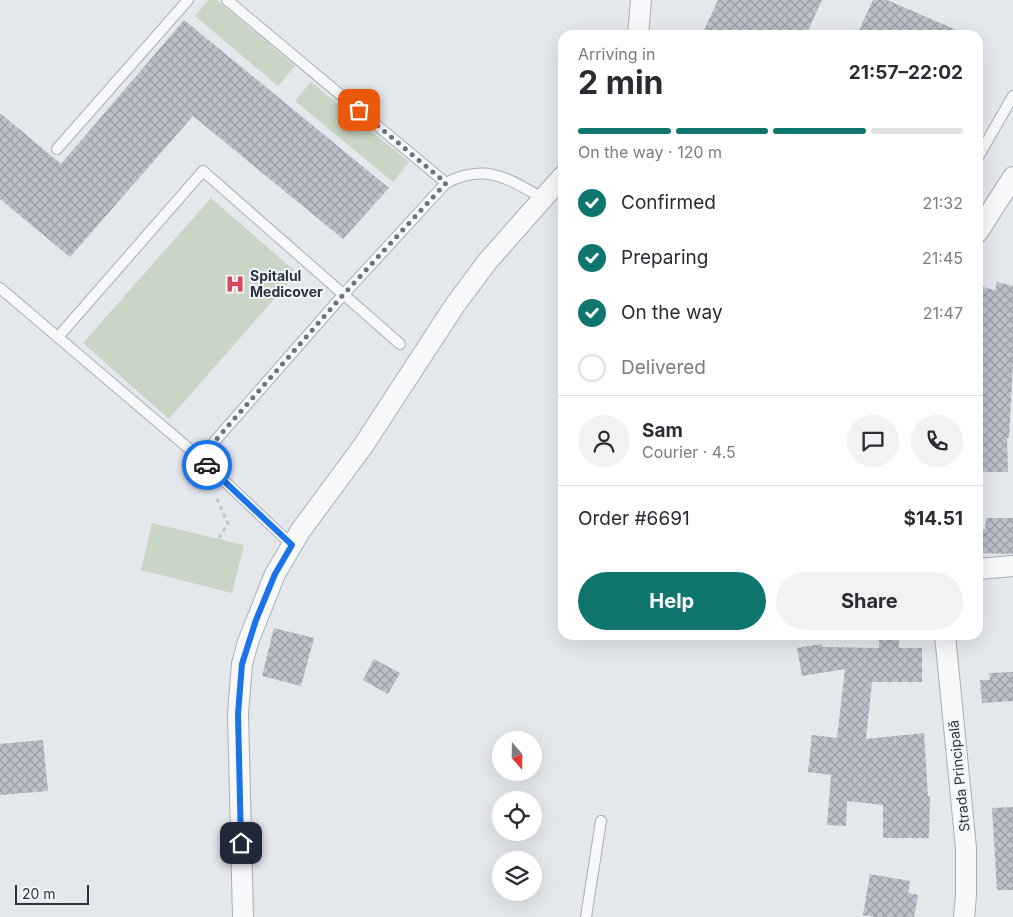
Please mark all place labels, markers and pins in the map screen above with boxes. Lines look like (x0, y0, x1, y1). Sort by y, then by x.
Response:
pin (338, 89, 380, 131)
place label: Spitalul Medicover (250, 267, 323, 300)
hospital icon: Spitalul Medicover (224, 273, 246, 295)
pin (220, 822, 262, 864)

